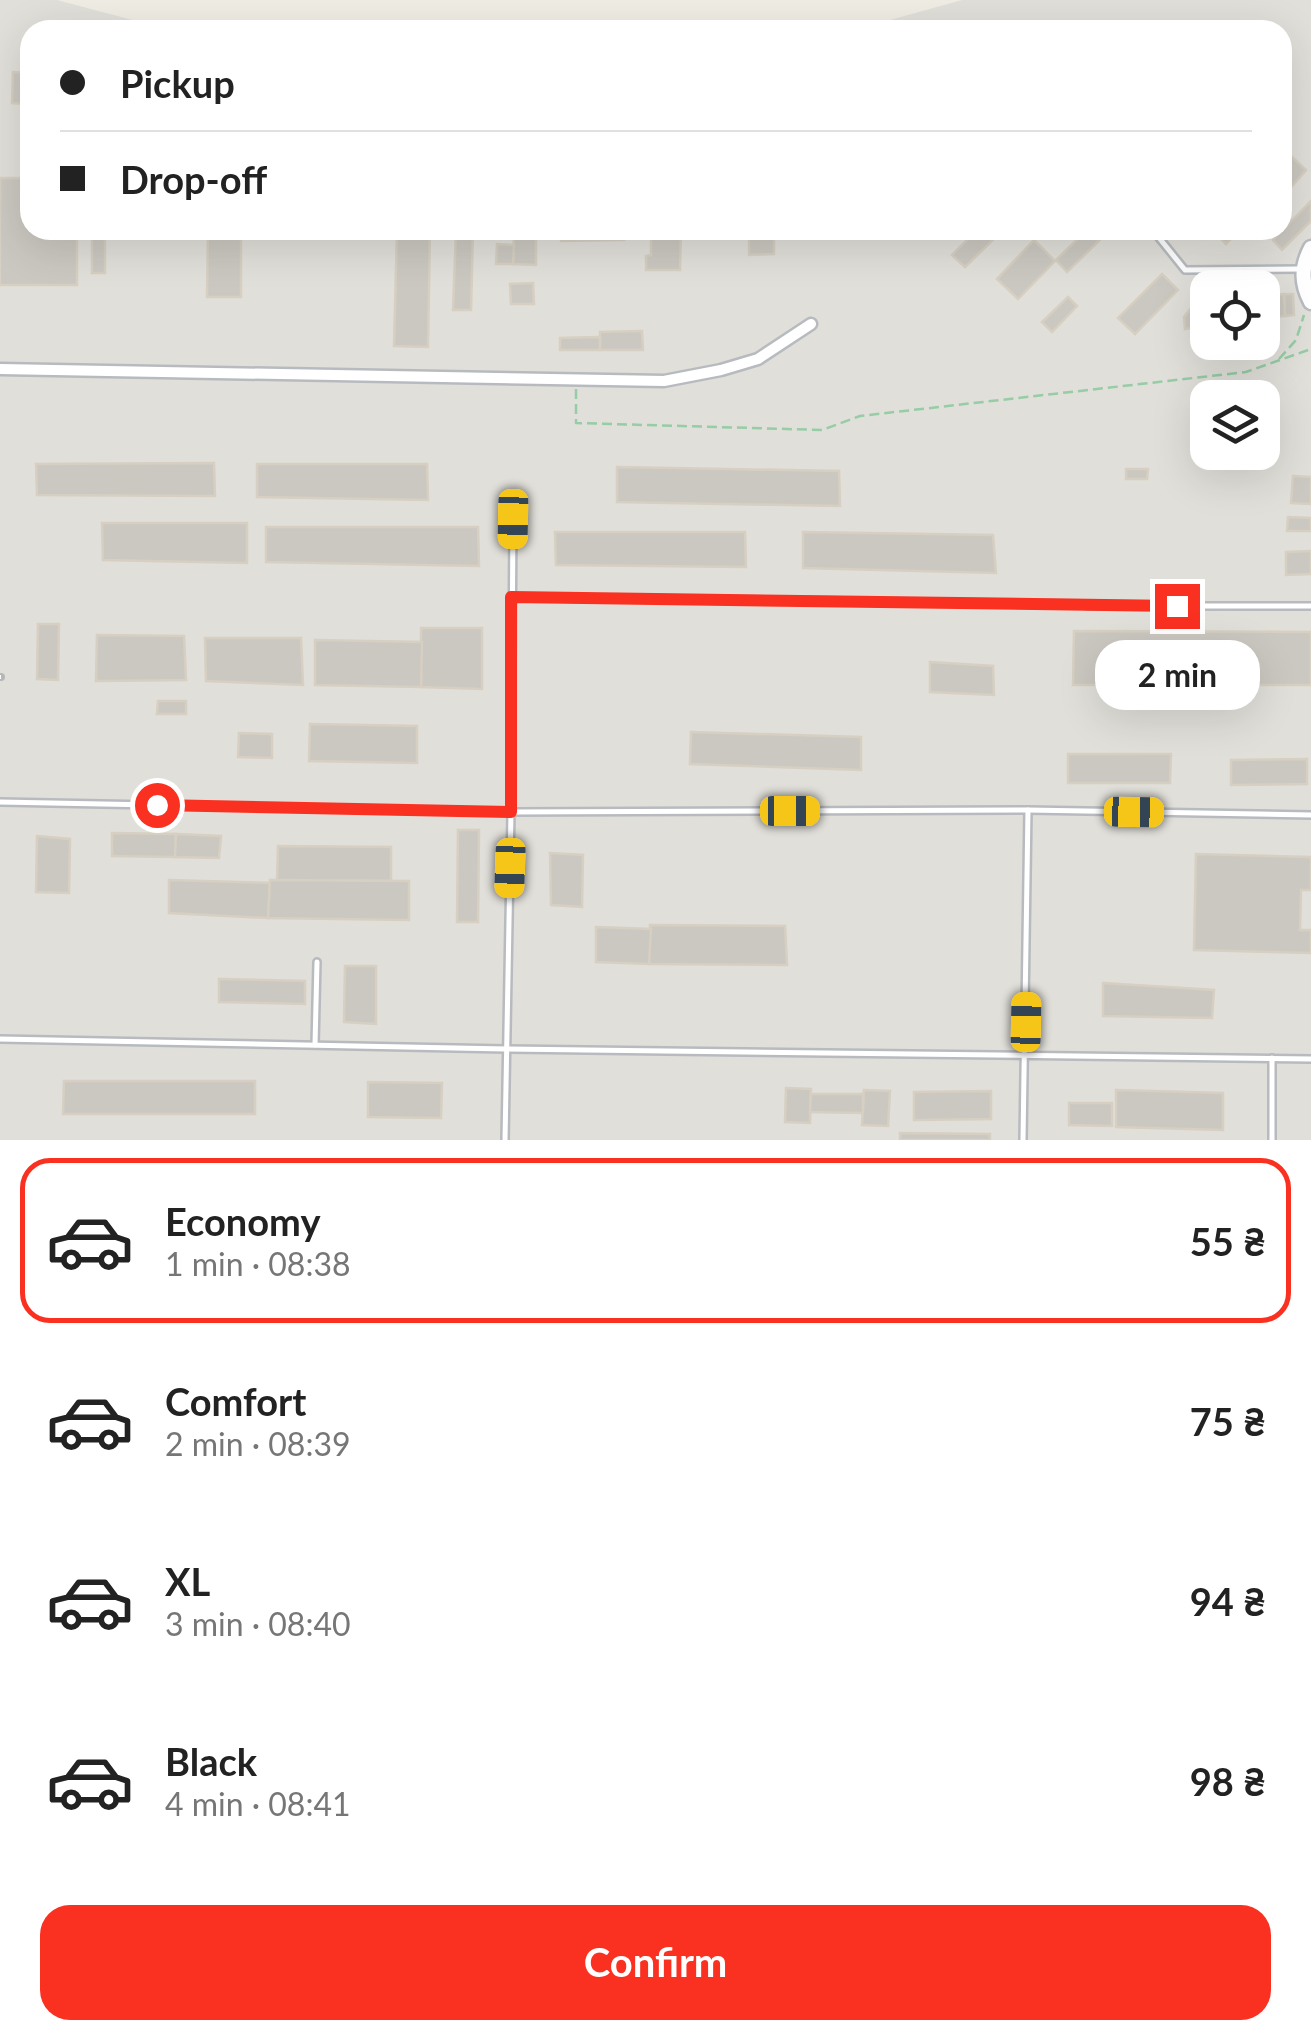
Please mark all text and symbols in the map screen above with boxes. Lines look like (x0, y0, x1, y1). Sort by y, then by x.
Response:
text: Pickup (120, 60, 235, 106)
text: Drop-off (120, 156, 267, 202)
map controls (1190, 270, 1280, 470)
button: locate (1190, 270, 1280, 360)
button: layers (1190, 380, 1280, 470)
car (497, 489, 529, 549)
route end (1155, 584, 1200, 629)
callout: 2 min (1094, 641, 1260, 711)
text: 2 min (1138, 655, 1217, 694)
route start (135, 783, 180, 828)
car (760, 796, 820, 826)
car (1104, 796, 1164, 828)
car (494, 837, 526, 899)
car (1010, 992, 1042, 1052)
icon: car (45, 1196, 135, 1286)
text: Economy (165, 1198, 320, 1244)
text: 55 ₴ (1190, 1218, 1266, 1264)
text: 1 min · 08:38 (165, 1244, 351, 1283)
icon: car (45, 1376, 135, 1466)
text: Comfort (165, 1378, 306, 1424)
text: 75 ₴ (1190, 1398, 1266, 1444)
text: 2 min · 08:39 (165, 1424, 351, 1463)
icon: car (45, 1556, 135, 1646)
text: XL (165, 1558, 210, 1604)
text: 94 ₴ (1190, 1578, 1266, 1624)
text: 3 min · 08:40 (165, 1604, 351, 1643)
icon: car (45, 1736, 135, 1826)
text: Black (165, 1738, 257, 1784)
text: 98 ₴ (1190, 1758, 1266, 1804)
text: 4 min · 08:41 (165, 1784, 351, 1823)
button: Confirm (40, 1905, 1271, 2020)

